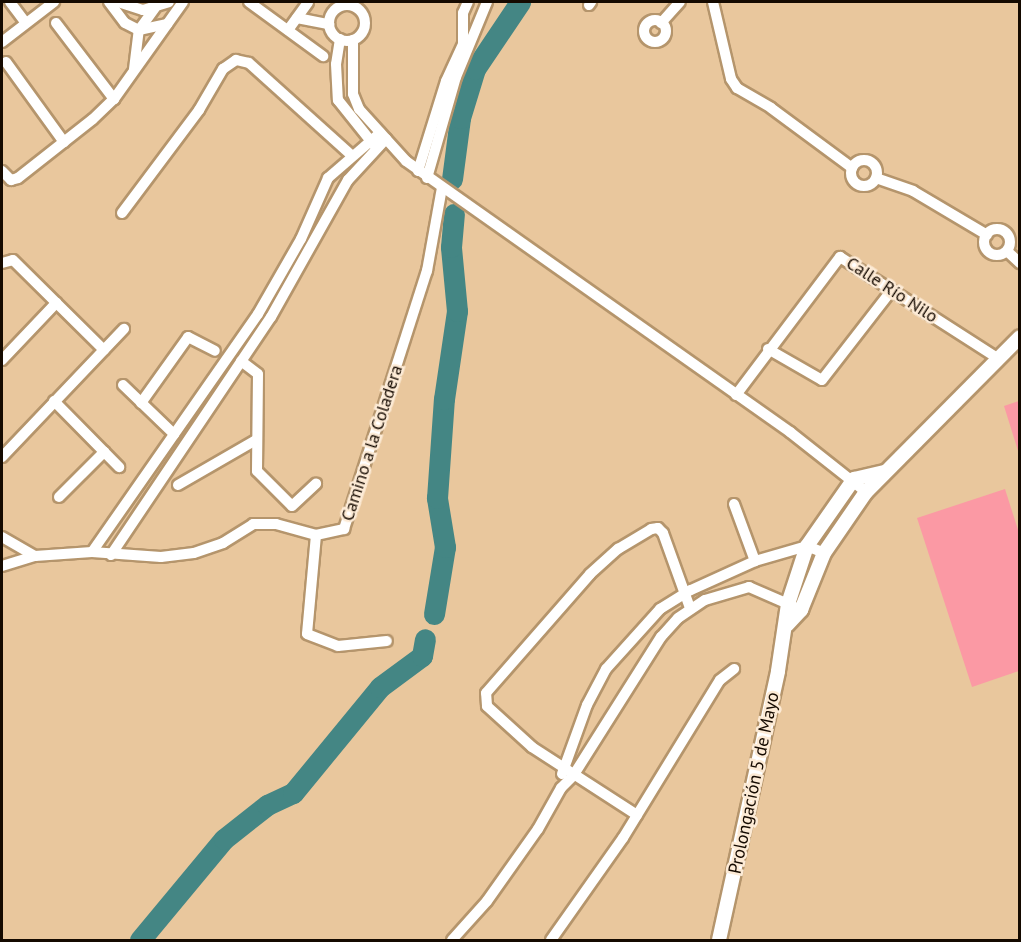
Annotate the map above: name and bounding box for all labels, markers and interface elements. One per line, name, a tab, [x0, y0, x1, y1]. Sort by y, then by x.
street label: Calle Río Nilo	[842, 252, 942, 328]
street label: Camino a la Coladera	[337, 362, 407, 524]
street label: Prolongación 5 de Mayo	[724, 690, 784, 876]

